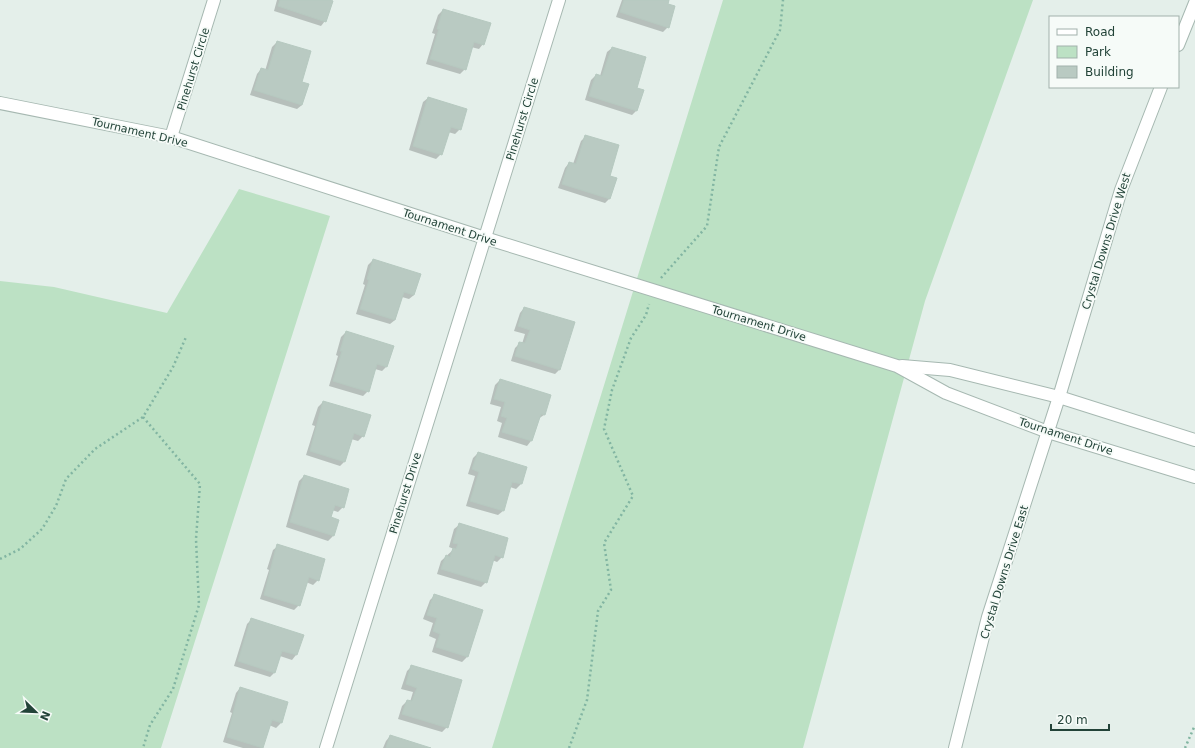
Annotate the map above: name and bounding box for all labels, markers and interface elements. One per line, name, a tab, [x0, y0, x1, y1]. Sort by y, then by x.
legend	[1049, 16, 1179, 88]
text: Road	[1085, 25, 1115, 39]
street label: Pinehurst Circle	[175, 26, 212, 112]
text: Park	[1085, 45, 1111, 59]
text: Building	[1085, 65, 1134, 79]
street label: Pinehurst Circle	[504, 76, 541, 162]
street label: Tournament Drive	[90, 115, 189, 150]
street label: Crystal Downs Drive West	[1079, 171, 1134, 311]
street label: Tournament Drive	[400, 206, 499, 249]
street label: Tournament Drive	[709, 303, 808, 344]
street label: Tournament Drive	[1016, 415, 1115, 458]
street label: Pinehurst Drive	[387, 451, 424, 535]
street label: Crystal Downs Drive East	[978, 503, 1031, 641]
north arrow	[16, 692, 56, 732]
scale bar	[1051, 706, 1109, 732]
text: N	[37, 709, 53, 722]
text: 20 m	[1057, 713, 1088, 727]

